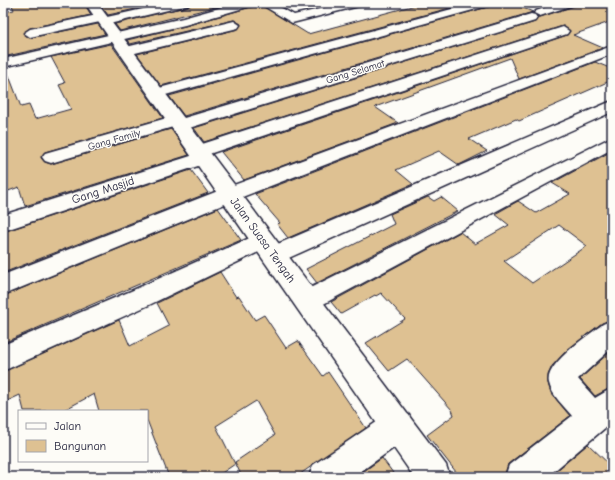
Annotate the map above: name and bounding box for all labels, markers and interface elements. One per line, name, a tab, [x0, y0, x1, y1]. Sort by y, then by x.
street label: Gang Selamat	[325, 57, 387, 87]
street label: Gang Family	[87, 127, 142, 153]
street label: Gang Masjid	[70, 173, 136, 207]
street label: Jalan Suasa Tengah	[227, 195, 299, 285]
legend	[18, 410, 148, 462]
text: Jalan	[54, 419, 81, 433]
text: Bangunan	[54, 439, 106, 453]

